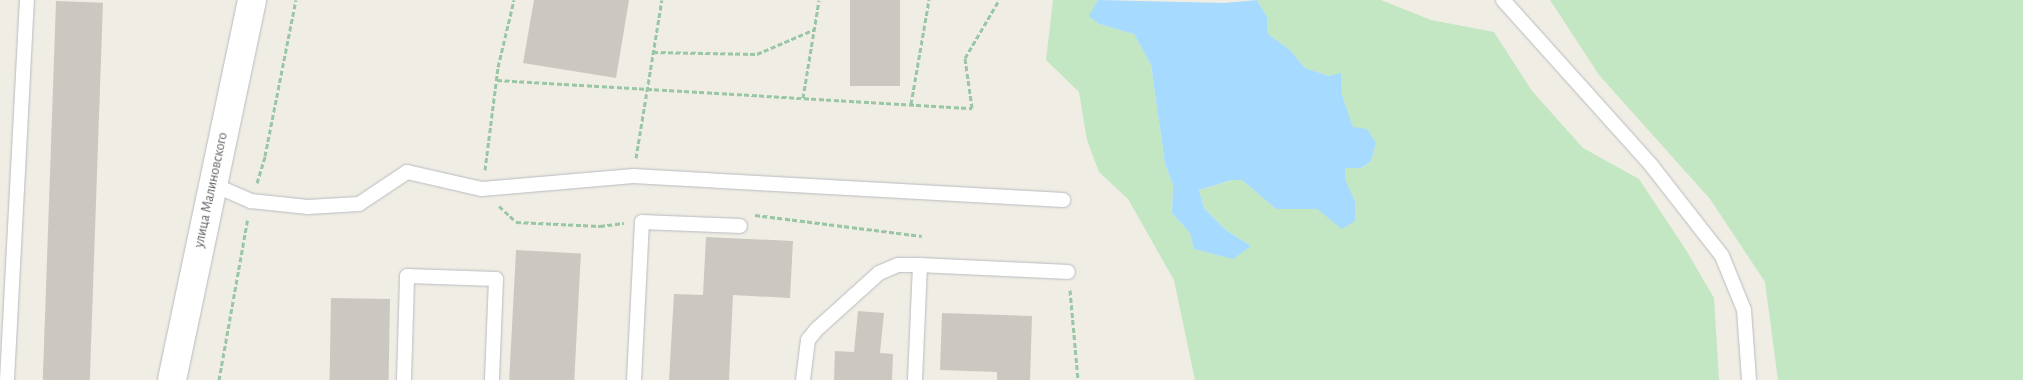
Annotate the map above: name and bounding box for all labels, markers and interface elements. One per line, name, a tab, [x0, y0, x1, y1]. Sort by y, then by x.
street label: улица Малиновского	[191, 131, 231, 249]

